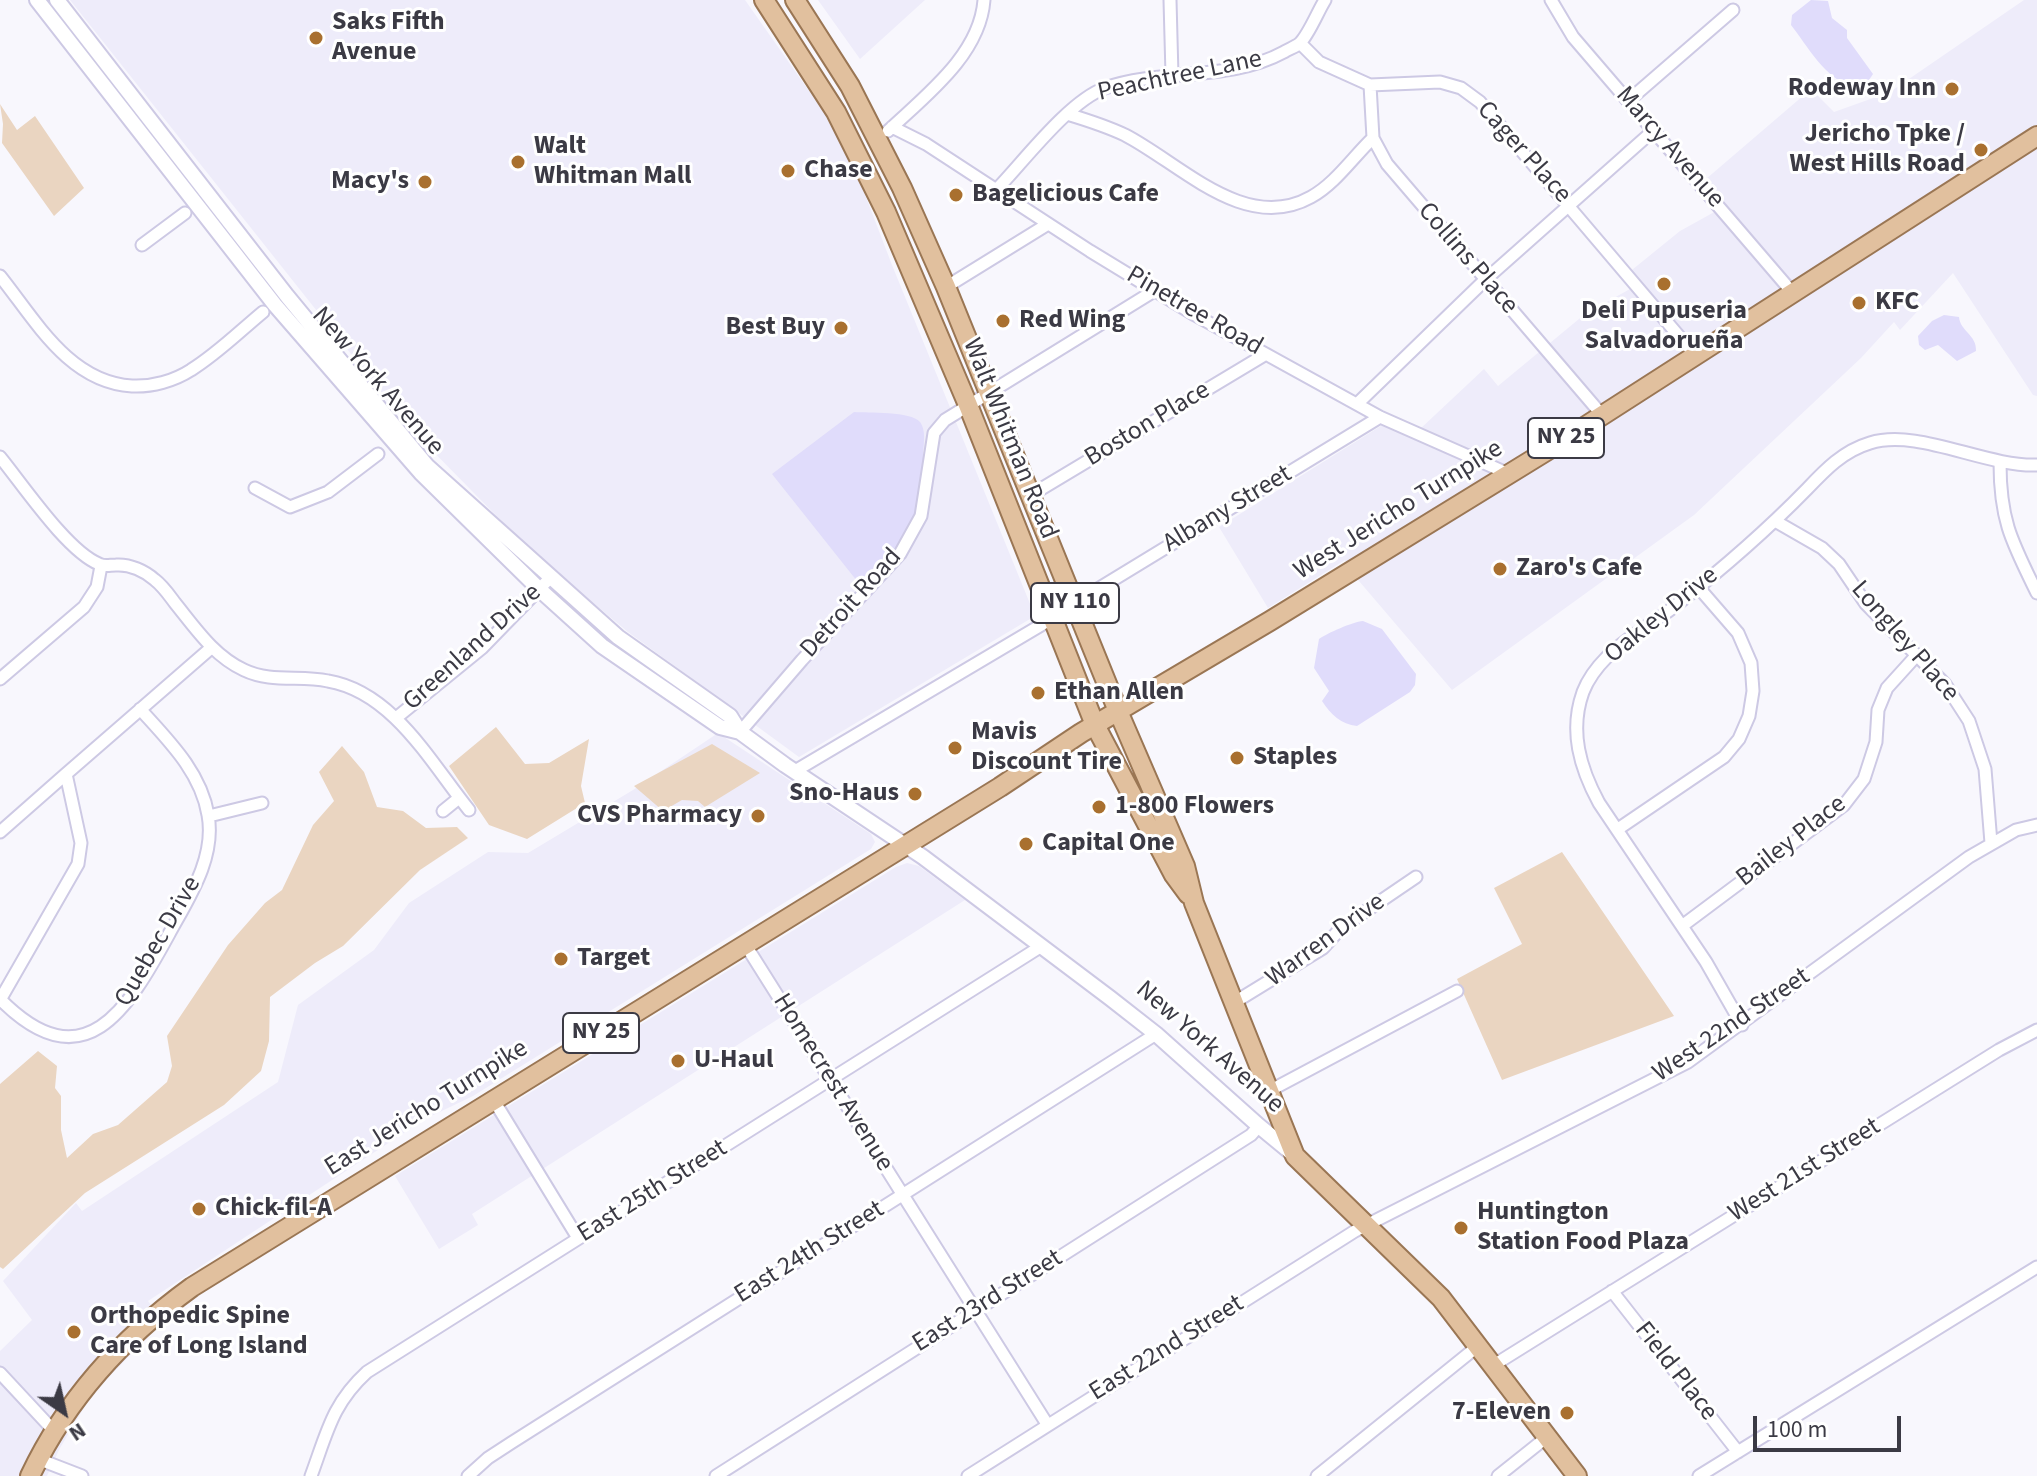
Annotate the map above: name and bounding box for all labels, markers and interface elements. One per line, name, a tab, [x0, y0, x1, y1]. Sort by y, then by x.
place label: Saks Fifth Avenue	[332, 7, 445, 68]
marker: Saks Fifth Avenue	[307, 29, 325, 47]
street label: Peachtree Lane	[1095, 44, 1265, 110]
place label: Rodeway Inn	[1788, 73, 1936, 105]
marker: Rodeway Inn	[1943, 80, 1961, 98]
street label: Marcy Avenue	[1608, 81, 1730, 215]
street label: Cager Place	[1469, 96, 1577, 210]
place label: Jericho Tpke / West Hills Road	[1790, 119, 1965, 180]
place label: Walt Whitman Mall	[534, 131, 692, 192]
marker: Jericho Tpke / West Hills Road	[1972, 141, 1990, 159]
marker: Walt Whitman Mall	[509, 153, 527, 171]
place label: Chase	[804, 155, 873, 187]
marker: Chase	[779, 162, 797, 180]
place label: Macy's	[331, 166, 409, 198]
marker: Macy's	[416, 173, 434, 191]
place label: Bagelicious Cafe	[972, 179, 1159, 211]
marker: Bagelicious Cafe	[947, 186, 965, 204]
street label: Collins Place	[1410, 197, 1524, 321]
street label: Pinetree Road	[1120, 260, 1268, 364]
marker: Deli Pupuseria Salvadorueña	[1655, 275, 1673, 293]
place label: KFC	[1875, 287, 1919, 319]
marker: KFC	[1850, 294, 1868, 312]
place label: Deli Pupuseria Salvadorueña	[1581, 296, 1747, 358]
street label: New York Avenue	[304, 301, 450, 463]
place label: Red Wing	[1019, 305, 1125, 337]
place label: Best Buy	[726, 312, 825, 344]
marker: Red Wing	[994, 312, 1012, 330]
marker: Best Buy	[832, 319, 850, 337]
street label: Walt Whitman Road	[955, 334, 1063, 544]
street label: Boston Place	[1080, 375, 1216, 475]
road number: NY 25	[1528, 418, 1604, 458]
street label: West Jericho Turnpike	[1289, 434, 1509, 588]
street label: Albany Street	[1158, 459, 1298, 561]
street label: Detroit Road	[795, 543, 909, 665]
place label: Zaro's Cafe	[1516, 553, 1642, 585]
marker: Zaro's Cafe	[1491, 560, 1509, 578]
street label: Oakley Drive	[1599, 561, 1725, 671]
street label: Longley Place	[1843, 575, 1965, 709]
street label: Greenland Drive	[398, 578, 548, 718]
road number: NY 110	[1031, 583, 1119, 623]
place label: Ethan Allen	[1054, 677, 1184, 709]
marker: Ethan Allen	[1029, 684, 1047, 702]
place label: Mavis Discount Tire	[971, 717, 1122, 778]
marker: Mavis Discount Tire	[946, 739, 964, 757]
place label: Staples	[1253, 742, 1337, 774]
marker: Staples	[1228, 749, 1246, 767]
place label: Sno-Haus	[789, 778, 899, 810]
marker: Sno-Haus	[906, 785, 924, 803]
street label: Bailey Place	[1731, 790, 1853, 894]
place label: 1-800 Flowers	[1115, 791, 1274, 823]
marker: 1-800 Flowers	[1090, 798, 1108, 816]
place label: CVS Pharmacy	[577, 800, 742, 832]
marker: CVS Pharmacy	[749, 807, 767, 825]
place label: Capital One	[1042, 828, 1175, 860]
marker: Capital One	[1017, 835, 1035, 853]
street label: Quebec Drive	[109, 871, 209, 1013]
street label: Warren Drive	[1260, 887, 1392, 995]
place label: Target	[577, 943, 650, 975]
marker: Target	[552, 950, 570, 968]
street label: West 22nd Street	[1648, 962, 1816, 1090]
street label: New York Avenue	[1128, 975, 1290, 1121]
street label: Homecrest Avenue	[765, 988, 899, 1178]
road number: NY 25	[563, 1013, 639, 1053]
street label: East Jericho Turnpike	[320, 1034, 534, 1184]
place label: U-Haul	[694, 1045, 773, 1077]
marker: U-Haul	[669, 1052, 687, 1070]
street label: West 21st Street	[1723, 1112, 1887, 1230]
street label: East 25th Street	[573, 1134, 733, 1250]
place label: Chick-fil-A	[215, 1193, 332, 1225]
street label: East 24th Street	[730, 1195, 890, 1311]
place label: Huntington Station Food Plaza	[1477, 1197, 1689, 1258]
marker: Chick-fil-A	[190, 1200, 208, 1218]
marker: Huntington Station Food Plaza	[1452, 1219, 1470, 1237]
street label: East 23rd Street	[907, 1244, 1069, 1360]
street label: East 22nd Street	[1084, 1289, 1250, 1409]
place label: Orthopedic Spine Care of Long Island	[90, 1301, 308, 1362]
street label: Field Place	[1627, 1316, 1723, 1428]
marker: Orthopedic Spine Care of Long Island	[65, 1323, 83, 1341]
north arrow	[24, 1372, 104, 1452]
place label: 7-Eleven	[1452, 1397, 1551, 1429]
scale bar	[1757, 1400, 1905, 1450]
marker: 7-Eleven	[1558, 1404, 1576, 1422]
text: 100 m	[1767, 1412, 1827, 1447]
text: N	[62, 1415, 92, 1449]

